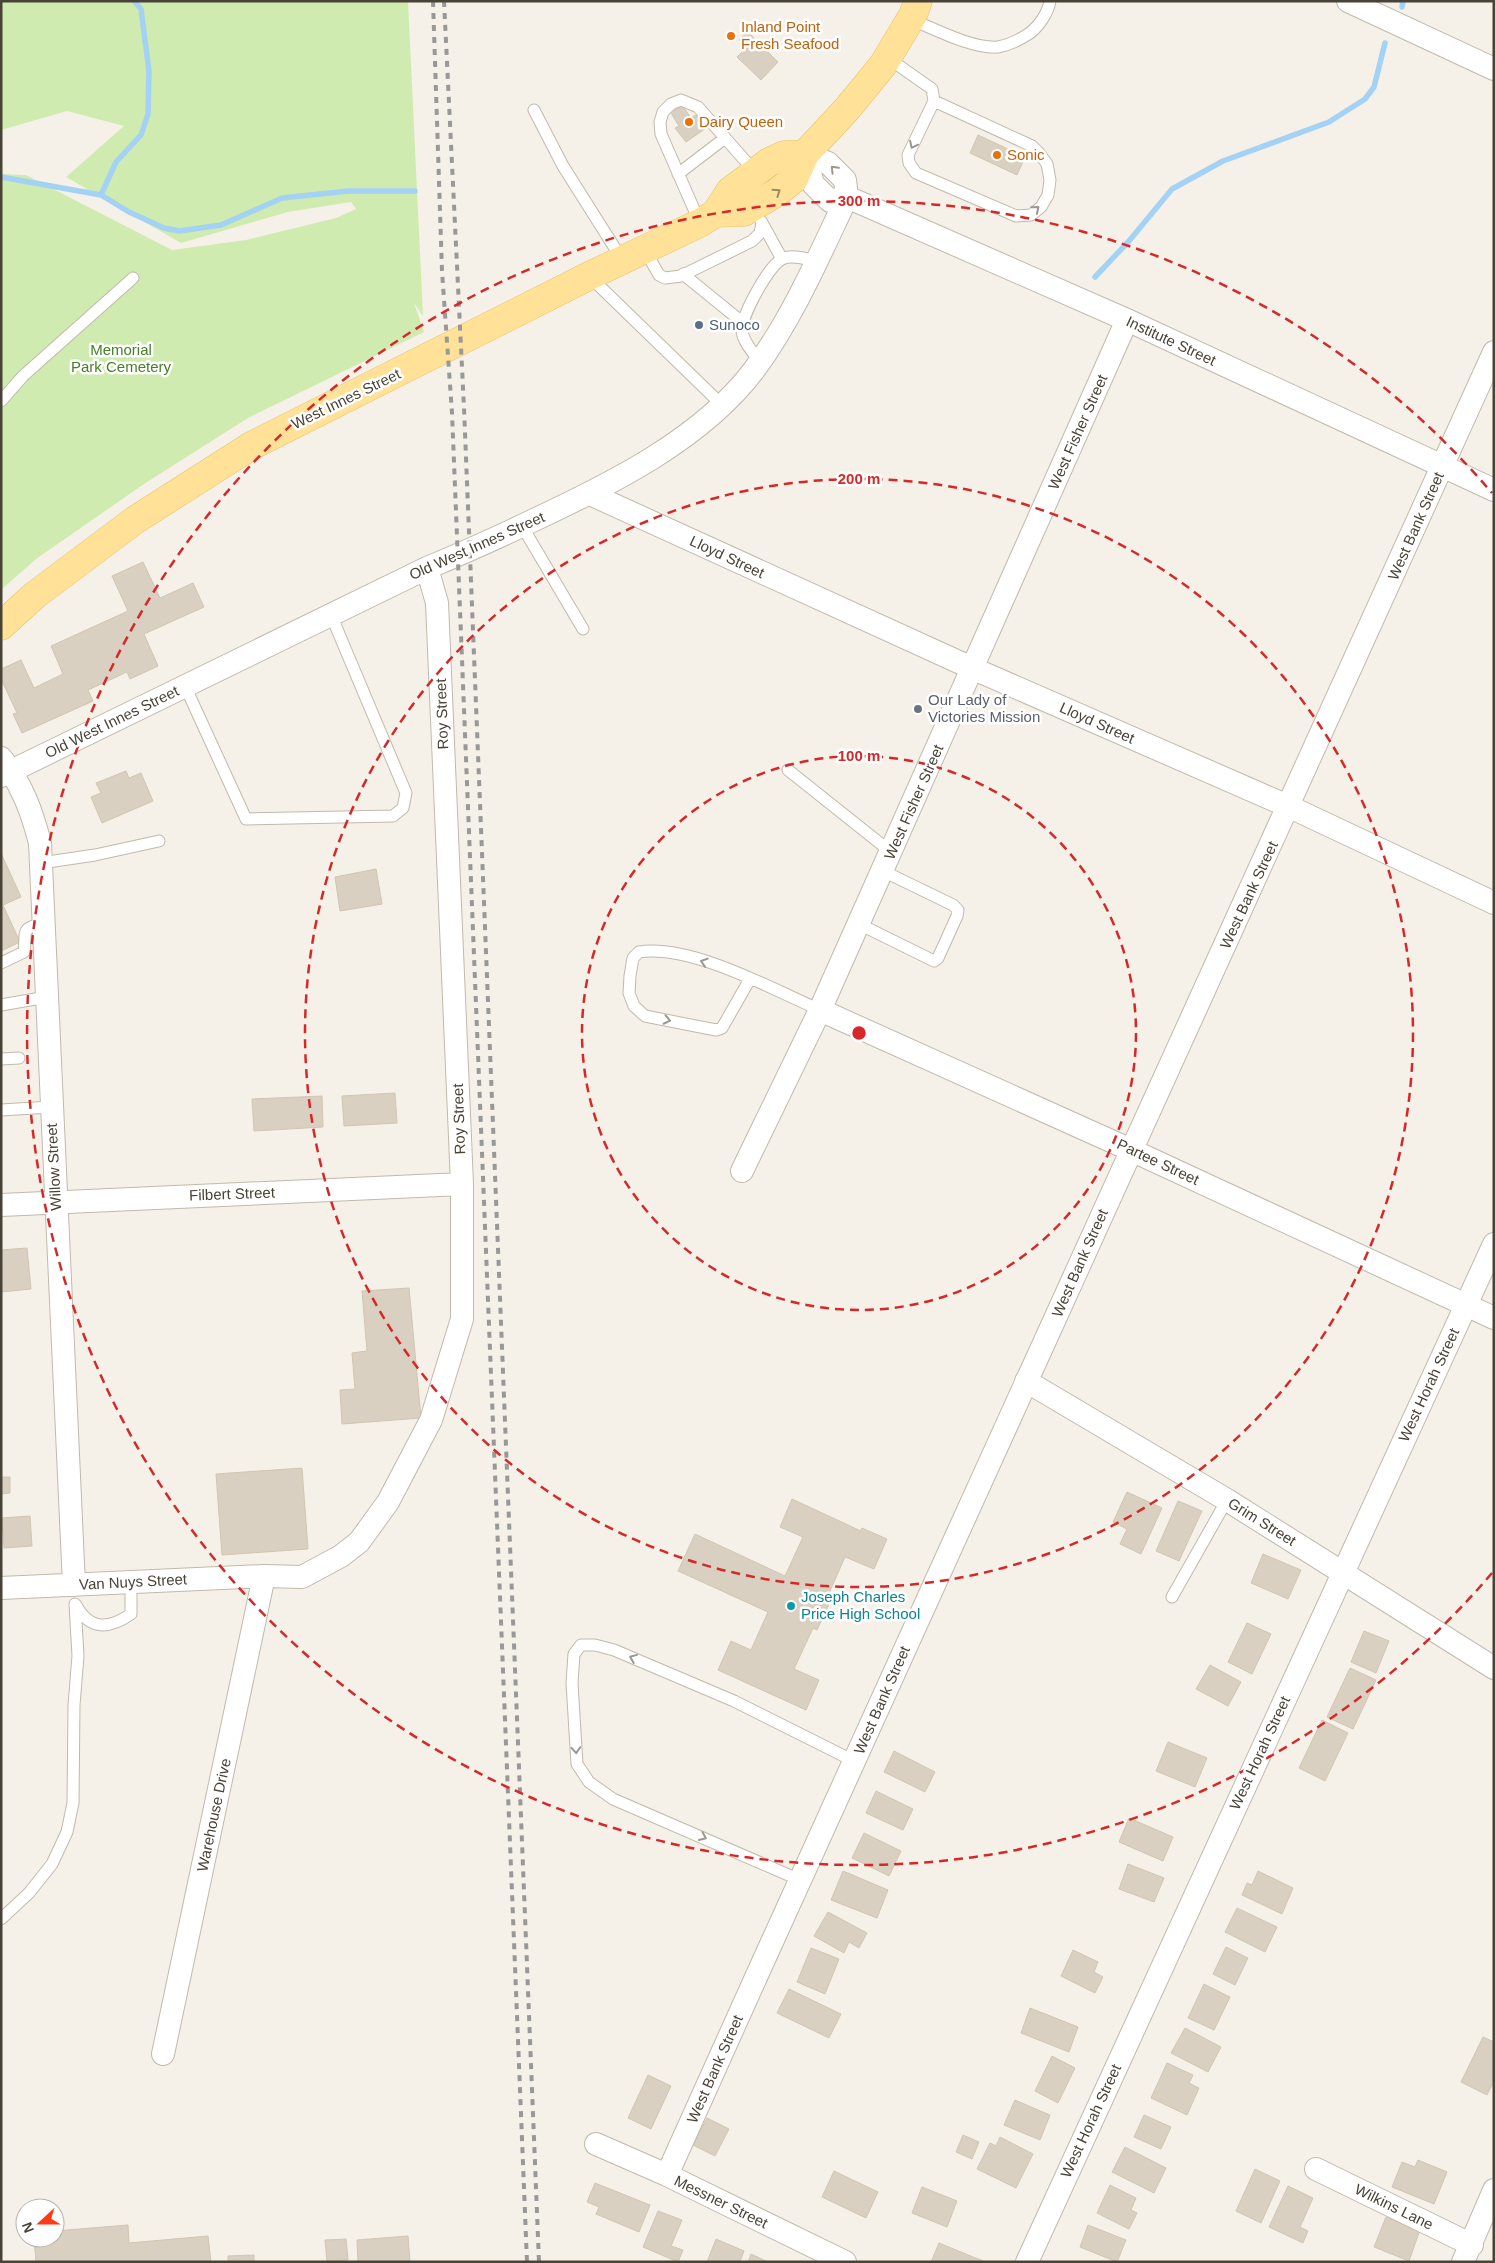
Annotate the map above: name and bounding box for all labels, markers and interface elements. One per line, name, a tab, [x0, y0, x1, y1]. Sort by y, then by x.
place label: Inland Point Fresh Seafood	[741, 18, 839, 52]
marker: Inland Point Fresh Seafood	[725, 30, 737, 42]
place label: Dairy Queen	[699, 113, 783, 130]
marker: Dairy Queen	[683, 116, 695, 128]
one-way arrow	[908, 140, 919, 149]
place label: Sonic	[1007, 146, 1045, 163]
marker: Sonic	[991, 149, 1003, 161]
one-way arrow	[831, 165, 840, 174]
one-way arrow	[771, 189, 781, 198]
text: 300 m	[838, 192, 880, 209]
one-way arrow	[1031, 206, 1040, 215]
street label: Institute Street	[1124, 312, 1219, 369]
place label: Sunoco	[709, 316, 760, 333]
marker: Sunoco	[693, 319, 705, 331]
park label: Memorial Park Cemetery	[71, 341, 172, 375]
street label: West Innes Street	[289, 364, 404, 432]
street label: West Fisher Street	[1045, 371, 1111, 492]
street label: West Bank Street	[1384, 468, 1447, 582]
text: 200 m	[838, 470, 880, 487]
street label: Old West Innes Street	[406, 508, 548, 583]
street label: Lloyd Street	[687, 532, 768, 582]
street label: Roy Street	[432, 677, 451, 750]
street label: Old West Innes Street	[42, 681, 182, 761]
place label: Our Lady of Victories Mission	[928, 691, 1040, 725]
street label: Lloyd Street	[1057, 698, 1138, 747]
marker: Our Lady of Victories Mission	[912, 703, 924, 715]
street label: West Fisher Street	[881, 741, 947, 862]
text: 100 m	[838, 747, 880, 764]
street label: West Bank Street	[1216, 838, 1281, 951]
one-way arrow	[701, 957, 709, 967]
one-way arrow	[662, 1014, 671, 1025]
centre of rings	[850, 1024, 868, 1042]
street label: Roy Street	[449, 1082, 468, 1155]
street label: Willow Street	[43, 1122, 64, 1211]
street label: Partee Street	[1115, 1135, 1203, 1188]
street label: Filbert Street	[189, 1183, 276, 1203]
street label: West Bank Street	[1048, 1205, 1111, 1319]
street label: West Horah Street	[1395, 1325, 1463, 1444]
street label: Grim Street	[1225, 1494, 1300, 1550]
street label: Van Nuys Street	[79, 1570, 188, 1593]
place label: Joseph Charles Price High School	[801, 1588, 920, 1622]
marker: Joseph Charles Price High School	[785, 1600, 797, 1612]
street label: West Bank Street	[850, 1642, 913, 1756]
one-way arrow	[629, 1654, 638, 1664]
street label: West Horah Street	[1226, 1693, 1294, 1812]
one-way arrow	[571, 1747, 582, 1755]
street label: Warehouse Drive	[193, 1757, 234, 1873]
one-way arrow	[698, 1831, 707, 1842]
street label: West Bank Street	[683, 2011, 746, 2125]
street label: West Horah Street	[1057, 2061, 1125, 2180]
street label: Messner Street	[672, 2172, 771, 2232]
street label: Wilkins Lane	[1352, 2180, 1436, 2233]
north arrow	[15, 2198, 65, 2248]
text: N	[19, 2220, 37, 2235]

